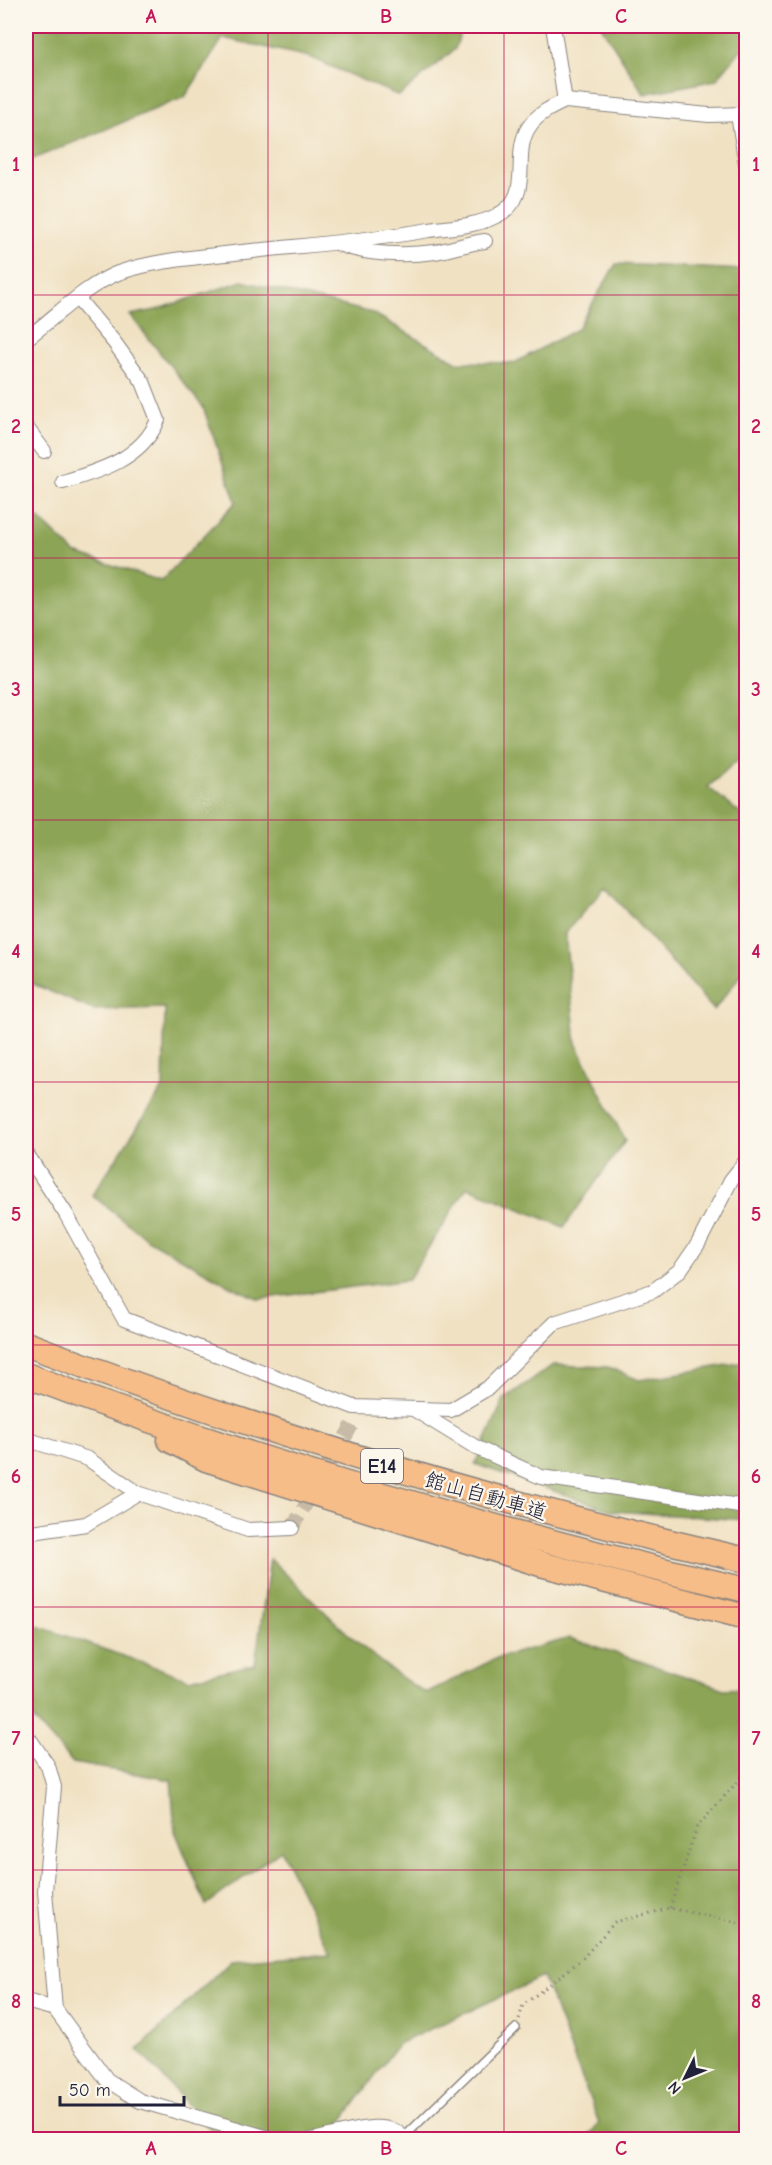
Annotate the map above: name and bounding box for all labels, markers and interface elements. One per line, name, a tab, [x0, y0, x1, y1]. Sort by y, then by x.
text: A	[145, 5, 157, 28]
text: B	[380, 5, 392, 28]
text: C	[615, 5, 627, 28]
text: 1	[12, 153, 20, 176]
text: 1	[752, 153, 760, 176]
text: 2	[11, 415, 21, 438]
text: 2	[751, 415, 761, 438]
text: 3	[11, 678, 21, 701]
text: 3	[751, 678, 761, 701]
text: 4	[11, 940, 21, 963]
text: 4	[751, 940, 761, 963]
text: 5	[11, 1203, 21, 1226]
text: 5	[751, 1203, 761, 1226]
road number: E14	[361, 1449, 403, 1483]
text: 6	[11, 1465, 21, 1488]
text: 6	[751, 1465, 761, 1488]
street label: 館山自動車道	[422, 1467, 550, 1525]
text: 7	[12, 1727, 21, 1750]
text: 7	[752, 1727, 761, 1750]
text: 8	[11, 1990, 21, 2013]
text: 8	[751, 1990, 761, 2013]
north arrow	[655, 2048, 715, 2108]
scale bar	[60, 2069, 184, 2107]
text: N	[665, 2078, 685, 2098]
text: 50 m	[69, 2080, 111, 2101]
text: A	[145, 2137, 157, 2160]
text: B	[380, 2137, 392, 2160]
text: C	[615, 2137, 627, 2160]

